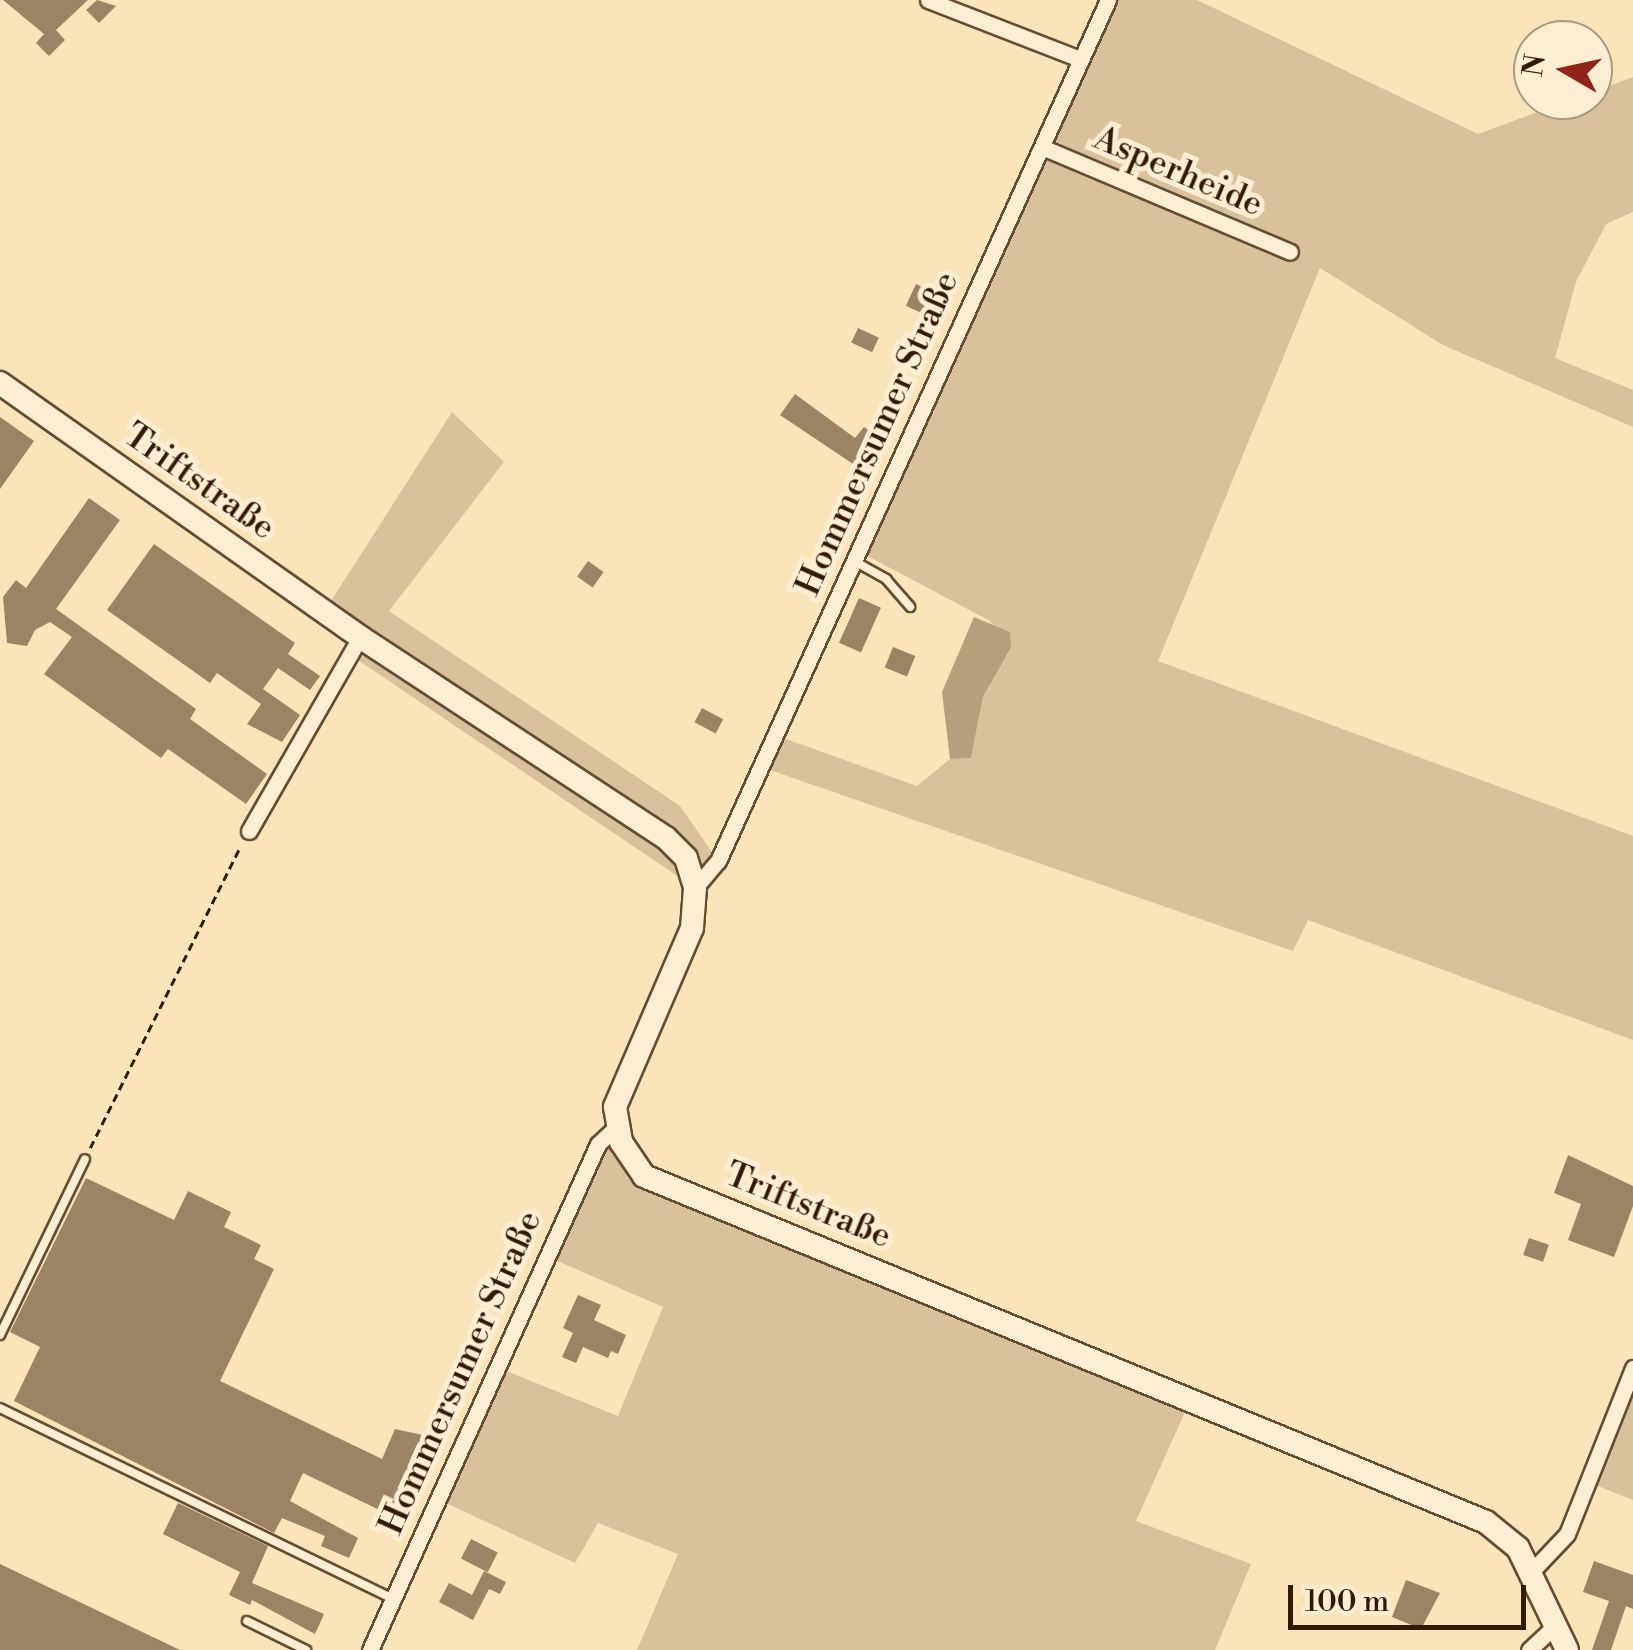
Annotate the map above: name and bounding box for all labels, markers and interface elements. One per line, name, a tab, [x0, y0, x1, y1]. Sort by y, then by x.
north arrow	[1513, 20, 1613, 120]
text: N	[1516, 52, 1554, 79]
street label: Asperheide	[1087, 118, 1269, 226]
street label: Hommersumer Straße	[788, 265, 968, 603]
street label: Triftstraße	[115, 415, 283, 549]
street label: Triftstraße	[719, 1154, 897, 1258]
street label: Hommersumer Straße	[371, 1204, 551, 1542]
scale bar	[1293, 1565, 1530, 1627]
text: 100 m	[1305, 1583, 1389, 1621]

